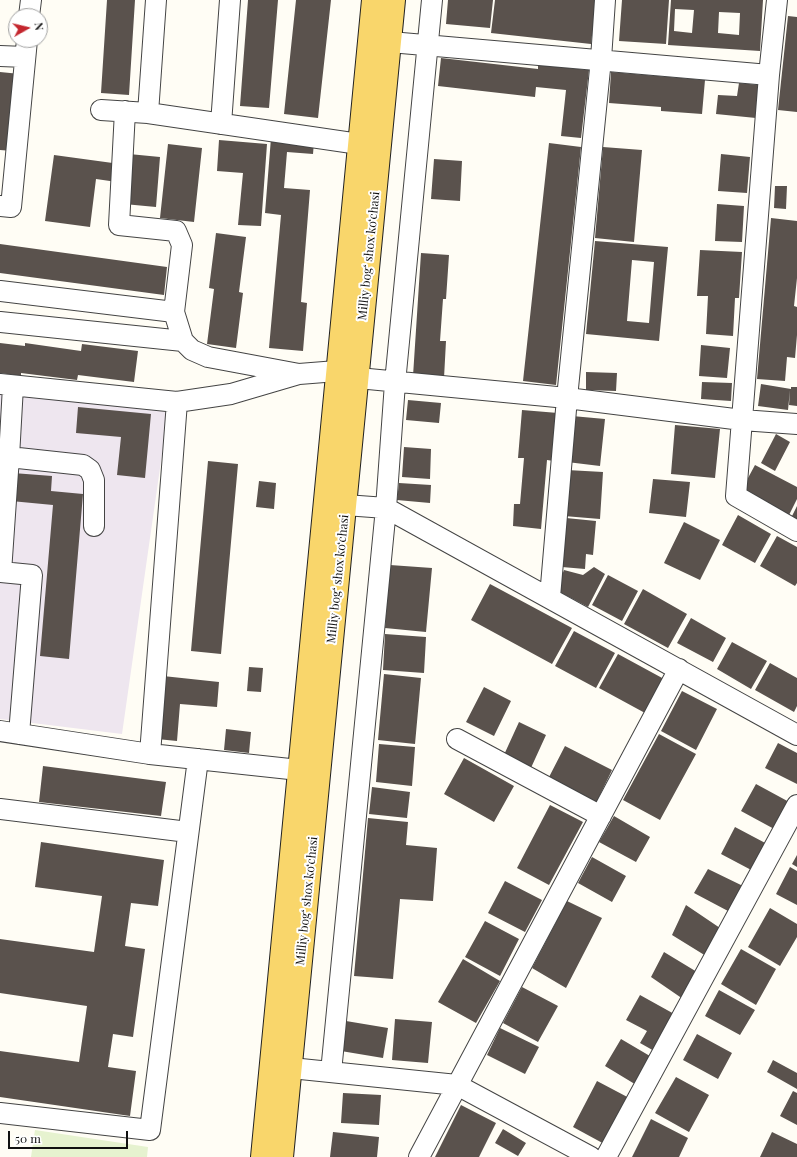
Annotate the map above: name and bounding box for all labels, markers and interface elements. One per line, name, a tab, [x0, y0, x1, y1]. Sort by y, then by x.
north arrow	[8, 8, 48, 48]
text: N	[31, 21, 47, 31]
street label: Milliy bog‘ shox ko‘chasi	[355, 191, 383, 321]
street label: Milliy bog‘ shox ko‘chasi	[324, 514, 352, 644]
street label: Milliy bog‘ shox ko‘chasi	[293, 836, 321, 966]
scale bar	[10, 1123, 130, 1149]
text: 50 m	[15, 1130, 41, 1146]

